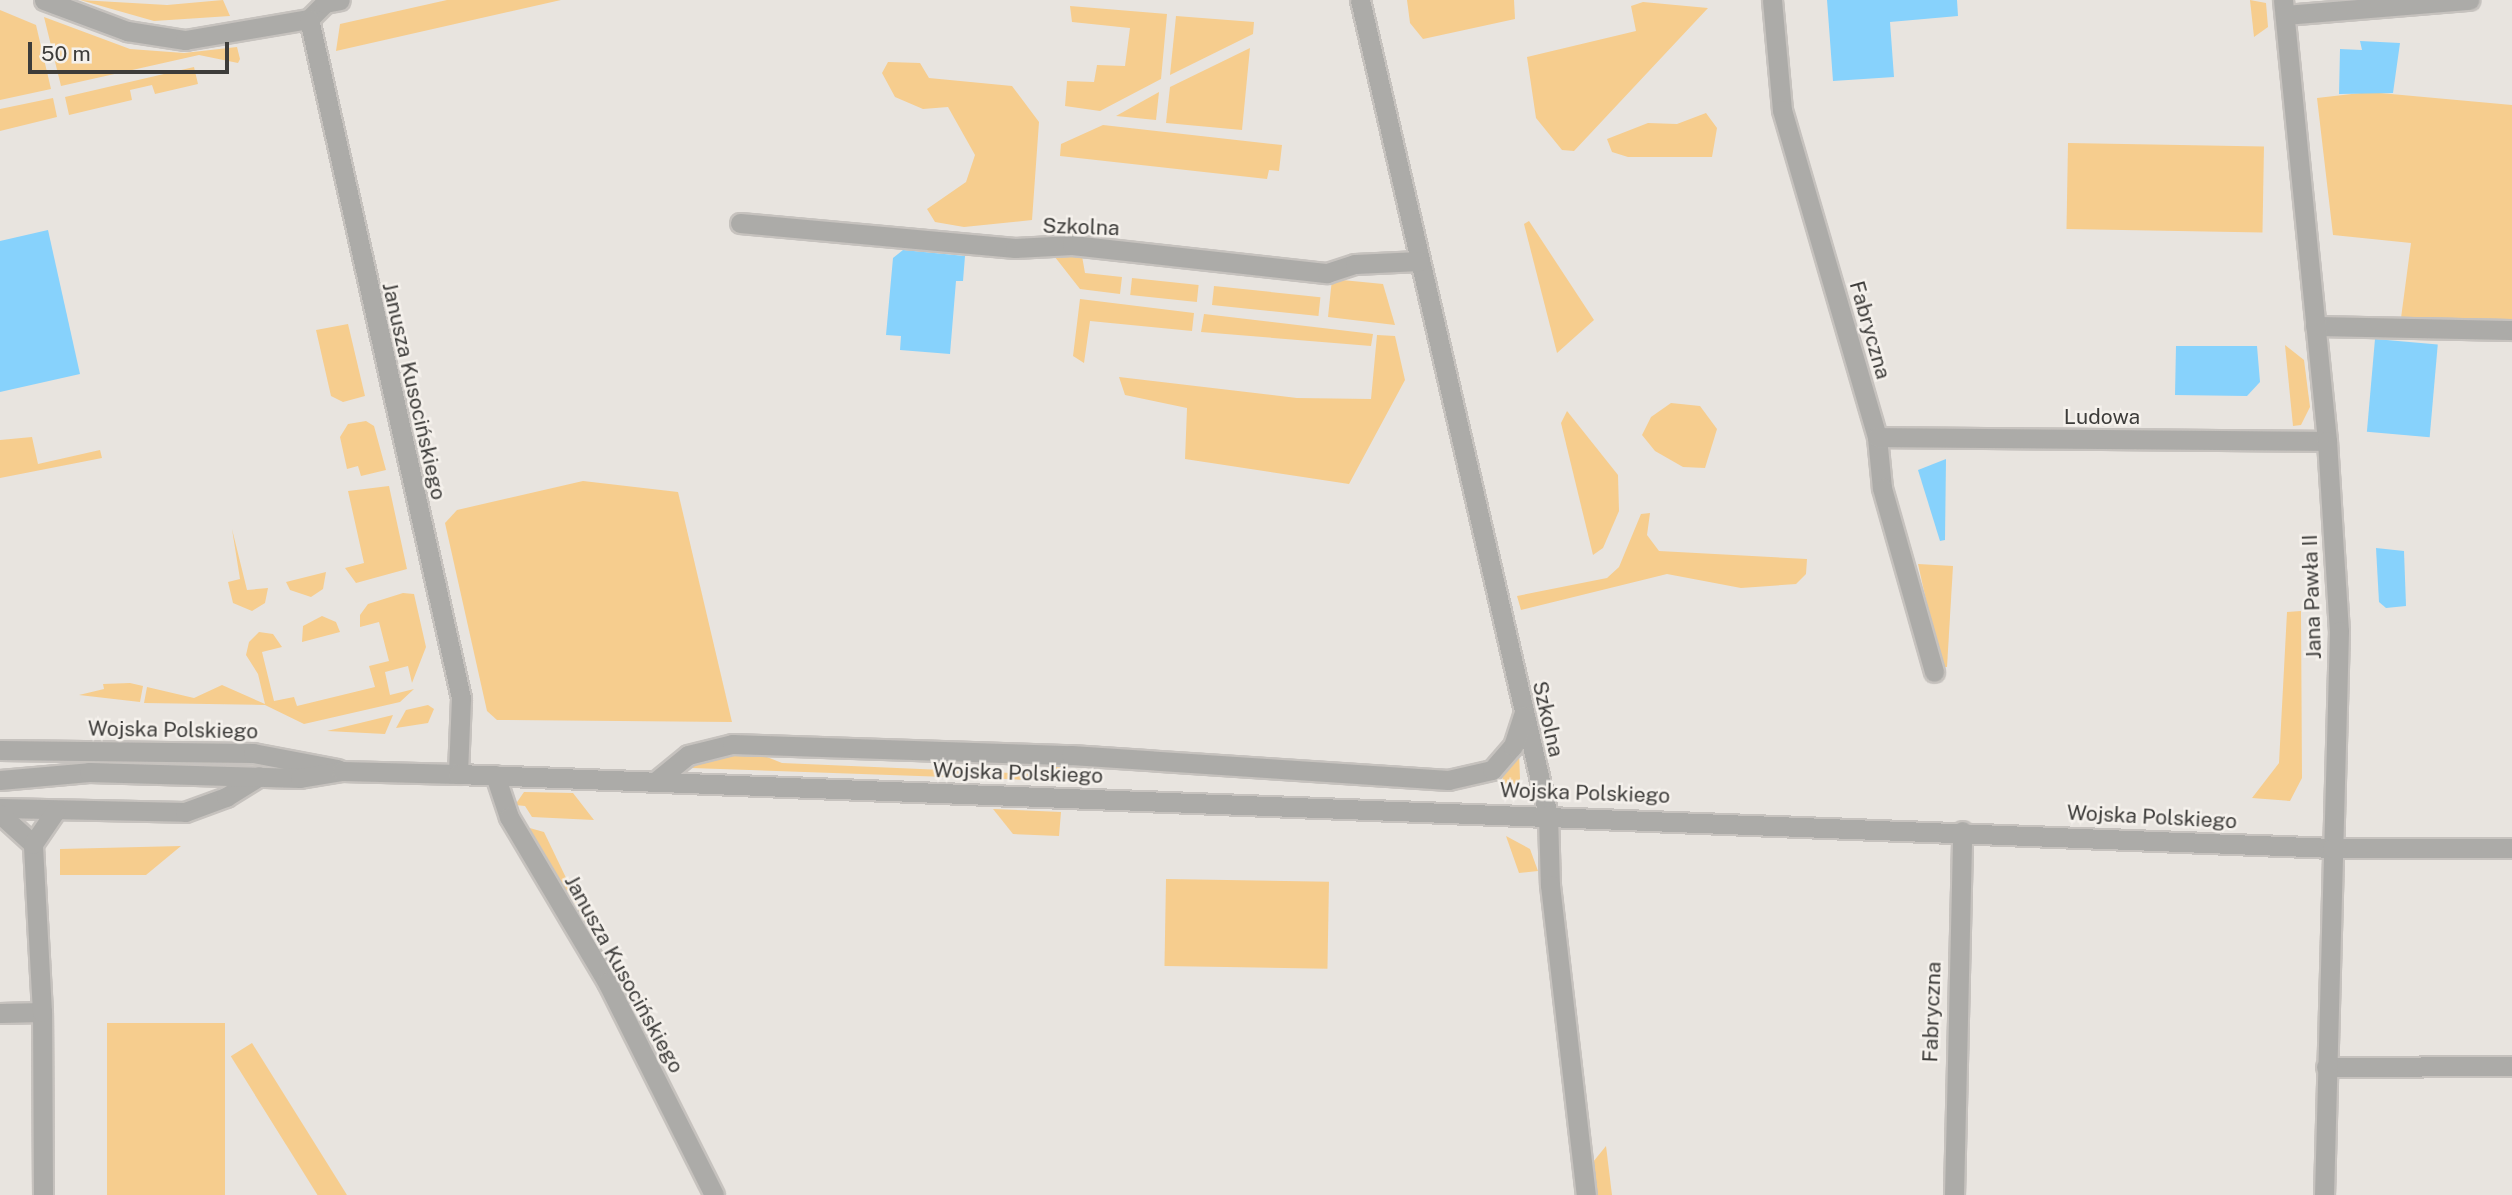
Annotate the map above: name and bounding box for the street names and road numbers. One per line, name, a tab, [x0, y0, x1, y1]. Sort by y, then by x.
street label: Szkolna	[1042, 213, 1120, 241]
street label: Fabryczna	[1844, 278, 1896, 382]
street label: Janusza Kusocińskiego	[377, 280, 451, 502]
street label: Ludowa	[2064, 404, 2140, 430]
street label: Jana Pawła II	[2297, 534, 2327, 660]
street label: Szkolna	[1527, 679, 1569, 759]
street label: Wojska Polskiego	[88, 716, 258, 744]
street label: Wojska Polskiego	[932, 757, 1104, 789]
street label: Wojska Polskiego	[1499, 777, 1671, 809]
street label: Wojska Polskiego	[2066, 800, 2238, 834]
street label: Janusza Kusocińskiego	[559, 871, 689, 1077]
street label: Fabryczna	[1918, 961, 1946, 1063]

